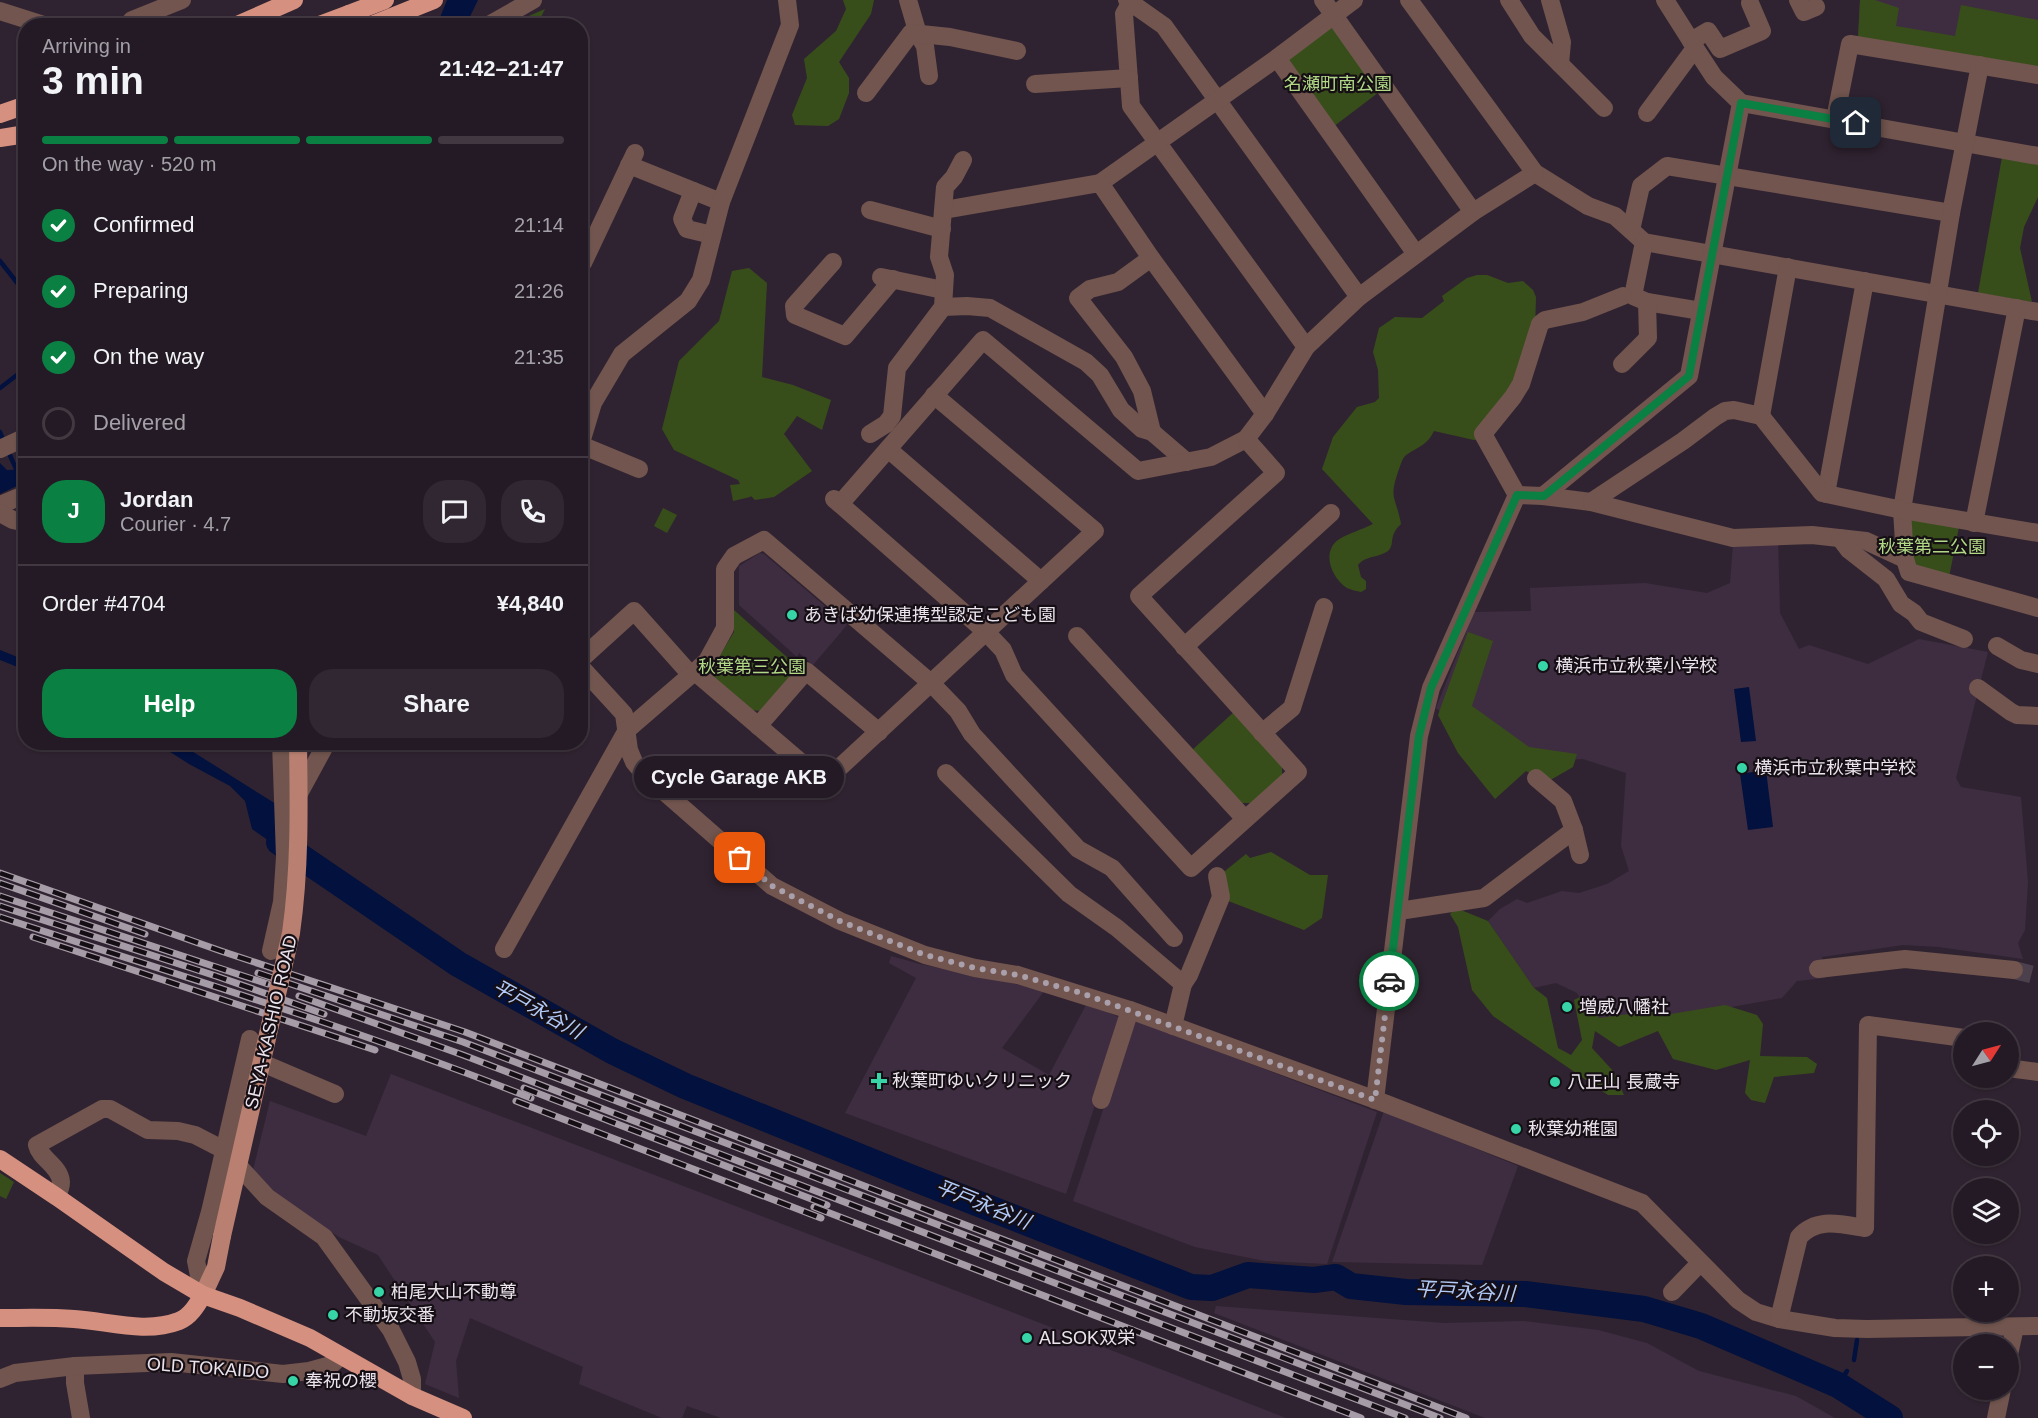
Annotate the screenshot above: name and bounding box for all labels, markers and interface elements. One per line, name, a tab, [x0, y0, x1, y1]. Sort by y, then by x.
text: Arriving in	[42, 35, 131, 57]
text: 21:42–21:47	[439, 56, 564, 81]
text: 3 min	[42, 59, 144, 102]
park label: 名瀬町南公園	[1284, 74, 1392, 94]
pin	[1830, 97, 1881, 148]
icon: home	[1839, 106, 1872, 139]
text: On the way · 520 m	[42, 153, 217, 175]
icon: check	[42, 209, 75, 242]
text: Confirmed	[93, 212, 194, 237]
text: 21:14	[514, 214, 564, 236]
icon: check	[42, 275, 75, 308]
text: Preparing	[93, 278, 188, 303]
text: 21:26	[514, 280, 564, 302]
icon: check	[42, 341, 75, 374]
text: On the way	[93, 344, 204, 369]
text: 21:35	[514, 346, 564, 368]
text: Delivered	[93, 410, 186, 435]
button: chat	[423, 480, 486, 543]
button: phone	[501, 480, 564, 543]
text: Jordan	[120, 487, 193, 512]
text: J	[67, 498, 80, 523]
text: Courier · 4.7	[120, 513, 231, 535]
park label: 秋葉第二公園	[1878, 537, 1986, 557]
text: Order #4704	[42, 591, 166, 616]
text: ¥4,840	[497, 591, 564, 616]
place label: あきば幼保連携型認定こども園	[804, 605, 1056, 625]
marker: あきば幼保連携型認定こども園	[785, 608, 799, 622]
place label: 横浜市立秋葉小学校	[1555, 656, 1717, 676]
park label: 秋葉第三公園	[698, 657, 806, 677]
marker: 横浜市立秋葉小学校	[1536, 659, 1550, 673]
button: Help	[42, 669, 297, 738]
button: Share	[309, 669, 564, 738]
callout: Cycle Garage AKB	[635, 756, 845, 798]
place label: 横浜市立秋葉中学校	[1754, 758, 1916, 778]
marker: 横浜市立秋葉中学校	[1735, 761, 1749, 775]
text: Cycle Garage AKB	[651, 766, 827, 788]
pin	[714, 832, 765, 883]
icon: bag	[723, 841, 756, 874]
street label: SEYA-KASHIO ROAD	[241, 933, 301, 1111]
courier	[1359, 951, 1419, 1011]
icon: car	[1373, 965, 1406, 998]
water label: 平戸永谷川	[489, 975, 589, 1044]
place label: 増威八幡社	[1579, 997, 1669, 1017]
marker: 増威八幡社	[1560, 1000, 1574, 1014]
north arrow	[1953, 1022, 2019, 1088]
map controls	[1953, 1022, 2019, 1400]
place label: 秋葉町ゆいクリニック	[892, 1071, 1072, 1091]
marker: 秋葉町ゆいクリニック	[870, 1072, 888, 1090]
place label: 八正山 長蔵寺	[1567, 1072, 1680, 1092]
marker: 八正山 長蔵寺	[1548, 1075, 1562, 1089]
button: locate	[1953, 1100, 2019, 1166]
place label: 秋葉幼稚園	[1528, 1119, 1618, 1139]
marker: 秋葉幼稚園	[1509, 1122, 1523, 1136]
water label: 平戸永谷川	[933, 1175, 1035, 1234]
button: layers	[1953, 1178, 2019, 1244]
button: +	[1953, 1256, 2019, 1322]
water label: 平戸永谷川	[1414, 1277, 1518, 1305]
place label: 柏尾大山不動尊	[391, 1282, 517, 1302]
marker: 柏尾大山不動尊	[372, 1285, 386, 1299]
place label: 不動坂交番	[345, 1305, 435, 1325]
marker: 不動坂交番	[326, 1308, 340, 1322]
place label: ALSOK双栄	[1039, 1328, 1135, 1348]
marker: ALSOK双栄	[1020, 1331, 1034, 1345]
button: −	[1953, 1334, 2019, 1400]
street label: OLD TOKAIDO	[146, 1354, 270, 1382]
place label: 奉祝の櫻	[305, 1371, 377, 1391]
marker: 奉祝の櫻	[286, 1374, 300, 1388]

